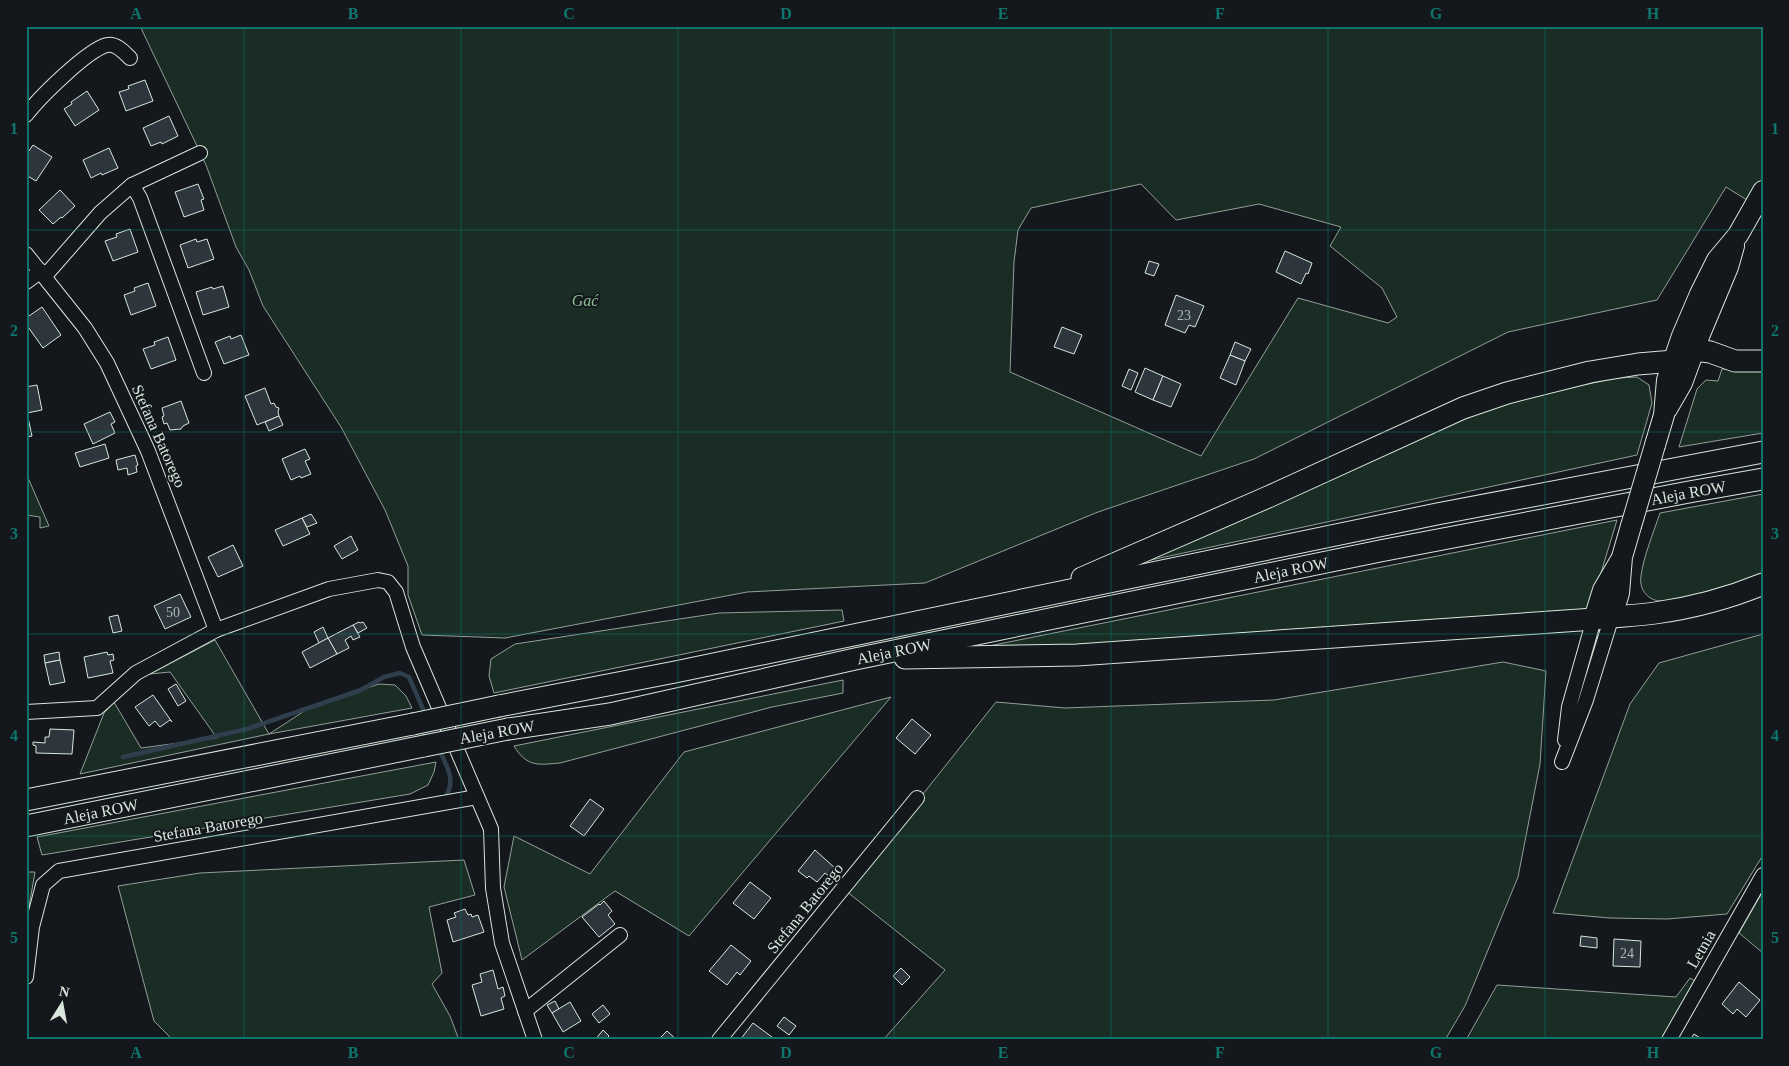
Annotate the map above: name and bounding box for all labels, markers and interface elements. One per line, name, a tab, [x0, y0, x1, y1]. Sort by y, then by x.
text: A	[130, 5, 142, 22]
text: B	[348, 5, 359, 22]
text: C	[563, 5, 575, 22]
text: D	[780, 5, 792, 22]
text: E	[998, 5, 1008, 22]
text: F	[1215, 5, 1225, 22]
text: G	[1430, 5, 1443, 22]
text: H	[1647, 5, 1660, 22]
text: 1	[10, 120, 18, 137]
text: 1	[1771, 120, 1779, 137]
park label: Gać	[572, 292, 599, 309]
house number: 23	[1177, 308, 1191, 323]
text: 2	[10, 322, 18, 339]
text: 2	[1771, 322, 1779, 339]
street label: Stefana Batorego	[128, 382, 189, 490]
street label: Aleja ROW	[1649, 477, 1728, 508]
text: 3	[10, 525, 18, 542]
text: 3	[1771, 525, 1779, 542]
street label: Aleja ROW	[1252, 553, 1331, 585]
house number: 50	[166, 605, 180, 620]
street label: Aleja ROW	[855, 635, 934, 667]
street label: Aleja ROW	[458, 717, 537, 748]
text: 4	[10, 727, 18, 744]
text: 4	[1771, 727, 1779, 744]
street label: Aleja ROW	[62, 795, 140, 827]
street label: Stefana Batorego	[152, 809, 264, 846]
street label: Stefana Batorego	[764, 860, 847, 957]
street label: Letnia	[1683, 927, 1719, 971]
text: 5	[10, 929, 18, 946]
text: 5	[1771, 929, 1779, 946]
house number: 24	[1620, 946, 1634, 961]
north arrow	[38, 978, 88, 1028]
text: N	[58, 983, 71, 1000]
text: A	[130, 1044, 142, 1061]
text: B	[348, 1044, 359, 1061]
text: C	[563, 1044, 575, 1061]
text: D	[780, 1044, 792, 1061]
text: E	[998, 1044, 1008, 1061]
text: F	[1215, 1044, 1225, 1061]
text: G	[1430, 1044, 1443, 1061]
text: H	[1647, 1044, 1660, 1061]

